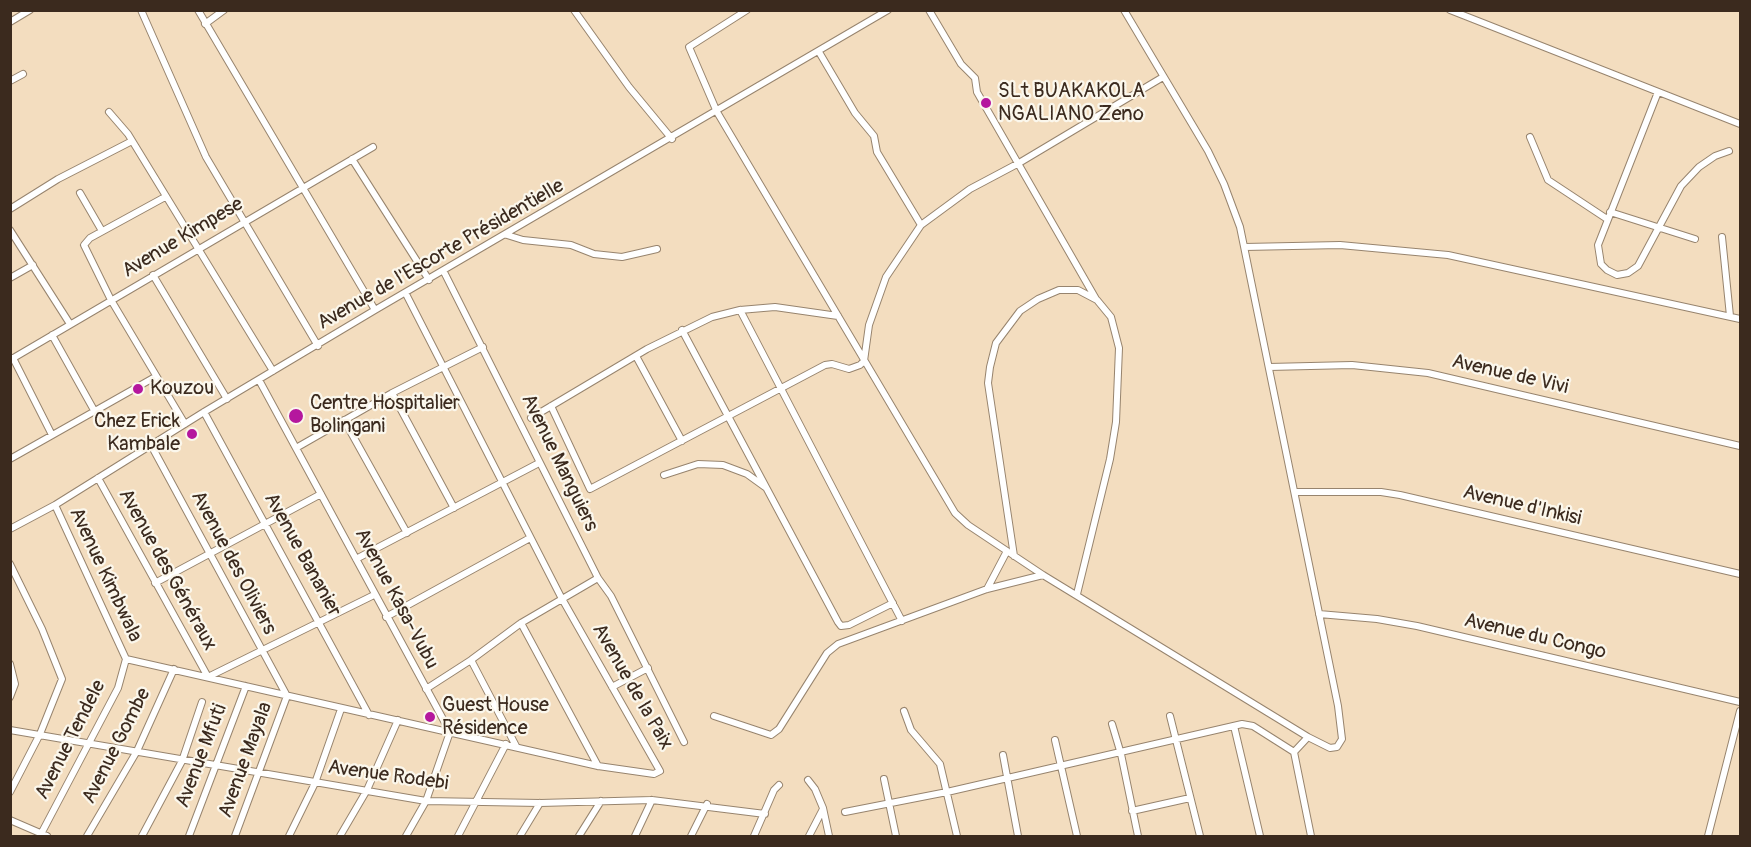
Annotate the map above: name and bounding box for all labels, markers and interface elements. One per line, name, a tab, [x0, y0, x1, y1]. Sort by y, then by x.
place label: SLt BUAKAKOLA NGALIANO Zeno	[998, 80, 1145, 127]
marker: SLt BUAKAKOLA NGALIANO Zeno	[979, 96, 993, 110]
street label: Avenue de l'Escorte Présidentielle	[313, 174, 569, 336]
street label: Avenue Kimpese	[118, 192, 248, 284]
street label: Avenue de Vivi	[1449, 350, 1571, 400]
place label: Kouzou	[150, 377, 214, 401]
marker: Kouzou	[131, 382, 145, 396]
street label: Avenue Manguiers	[515, 390, 603, 536]
place label: Centre Hospitalier Bolingani	[310, 392, 460, 439]
marker: Centre Hospitalier Bolingani	[287, 407, 305, 425]
place label: Chez Erick Kambale	[94, 410, 180, 457]
marker: Chez Erick Kambale	[185, 427, 199, 441]
street label: Avenue d'Inkisi	[1460, 481, 1584, 531]
street label: Avenue des Généraux	[113, 485, 221, 655]
street label: Avenue des Oliviers	[185, 487, 281, 639]
street label: Avenue Bananier	[258, 489, 346, 621]
street label: Avenue Kimbwala	[63, 504, 147, 646]
street label: Avenue Kasa-Vubu	[349, 525, 443, 673]
street label: Avenue du Congo	[1462, 609, 1608, 665]
street label: Avenue de la Paix	[586, 620, 678, 754]
street label: Avenue Tendele	[31, 676, 111, 804]
street label: Avenue Gombe	[78, 684, 156, 808]
place label: Guest House Résidence	[442, 694, 549, 741]
street label: Avenue Mayala	[214, 699, 278, 821]
street label: Avenue Mfuti	[171, 701, 233, 811]
marker: Guest House Résidence	[423, 710, 437, 724]
street label: Avenue Rodebi	[326, 756, 450, 796]

